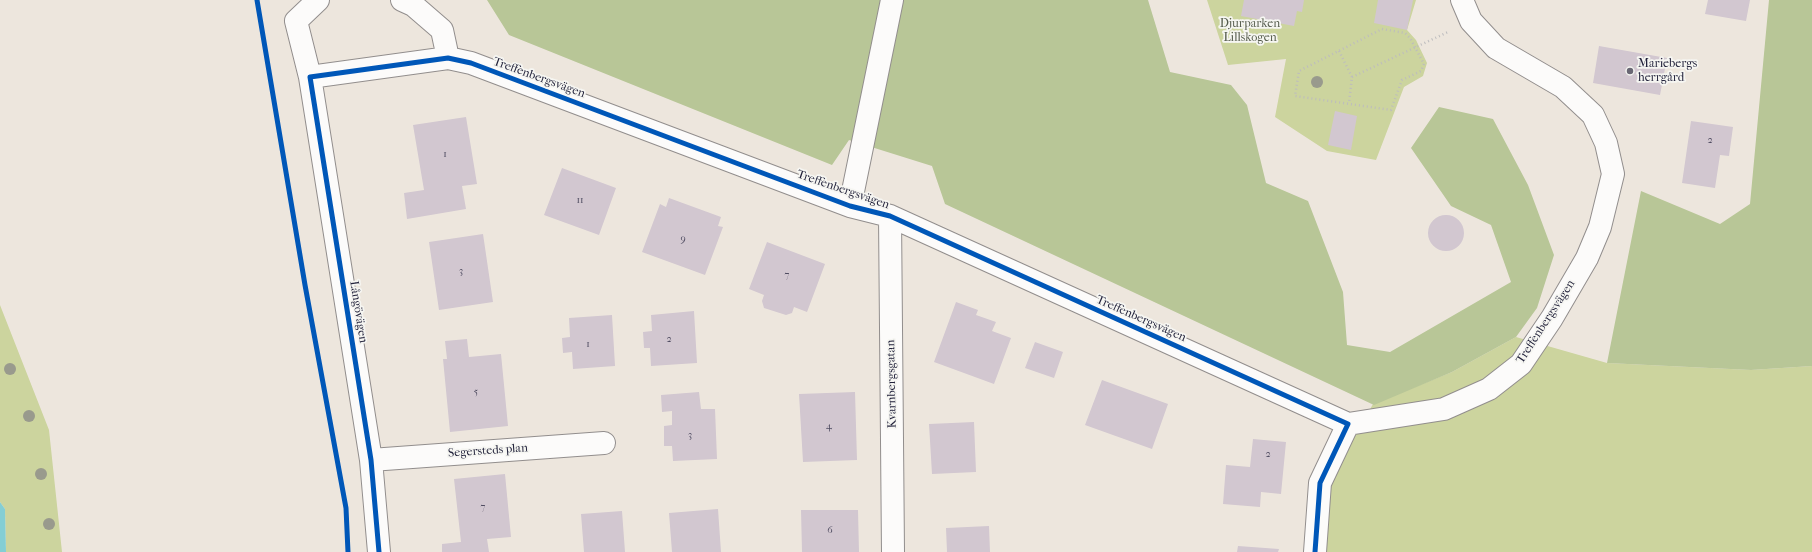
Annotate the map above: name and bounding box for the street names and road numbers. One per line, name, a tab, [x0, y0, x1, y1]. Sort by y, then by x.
street label: Treffenbergsvägen	[491, 55, 587, 101]
street label: Treffenbergsvägen	[795, 167, 891, 213]
street label: Treffenbergsvägen	[1514, 277, 1578, 367]
street label: Långövägen	[346, 280, 370, 344]
street label: Treffenbergsvägen	[1094, 293, 1188, 345]
street label: Kvarnbergsgatan	[884, 340, 900, 428]
street label: Segersteds plan	[448, 441, 528, 461]

